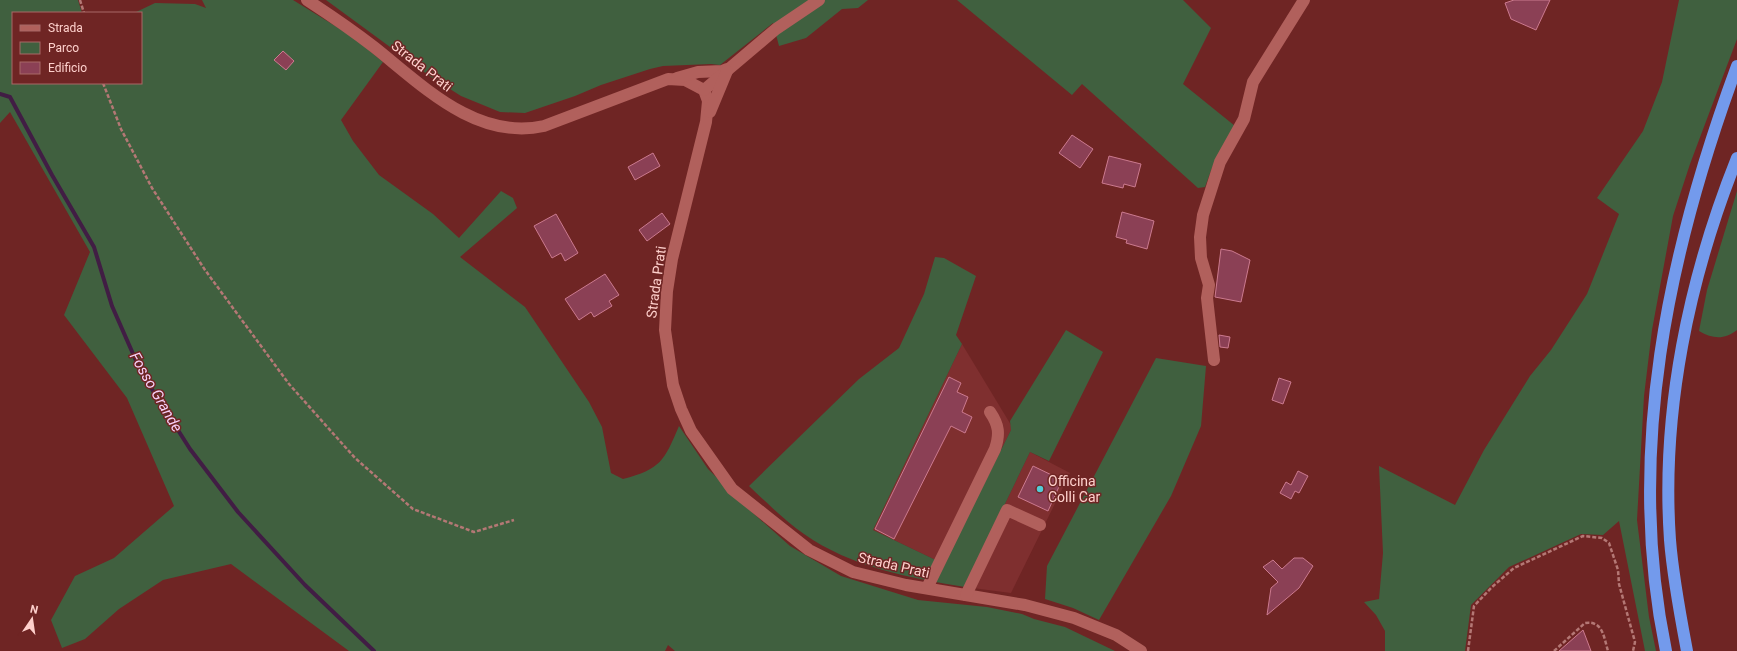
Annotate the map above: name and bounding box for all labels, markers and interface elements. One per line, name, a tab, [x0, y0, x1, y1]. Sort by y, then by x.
legend	[12, 12, 142, 84]
text: Strada	[48, 21, 83, 35]
street label: Strada Prati	[388, 37, 456, 95]
text: Parco	[48, 41, 79, 55]
text: Edificio	[48, 61, 87, 75]
street label: Strada Prati	[643, 245, 669, 319]
water label: Fosso Grande	[126, 349, 186, 436]
place label: Officina Colli Car	[1048, 473, 1101, 505]
marker: Officina Colli Car	[1035, 484, 1045, 494]
street label: Strada Prati	[857, 549, 931, 581]
north arrow	[12, 599, 52, 639]
text: N	[29, 603, 40, 617]

